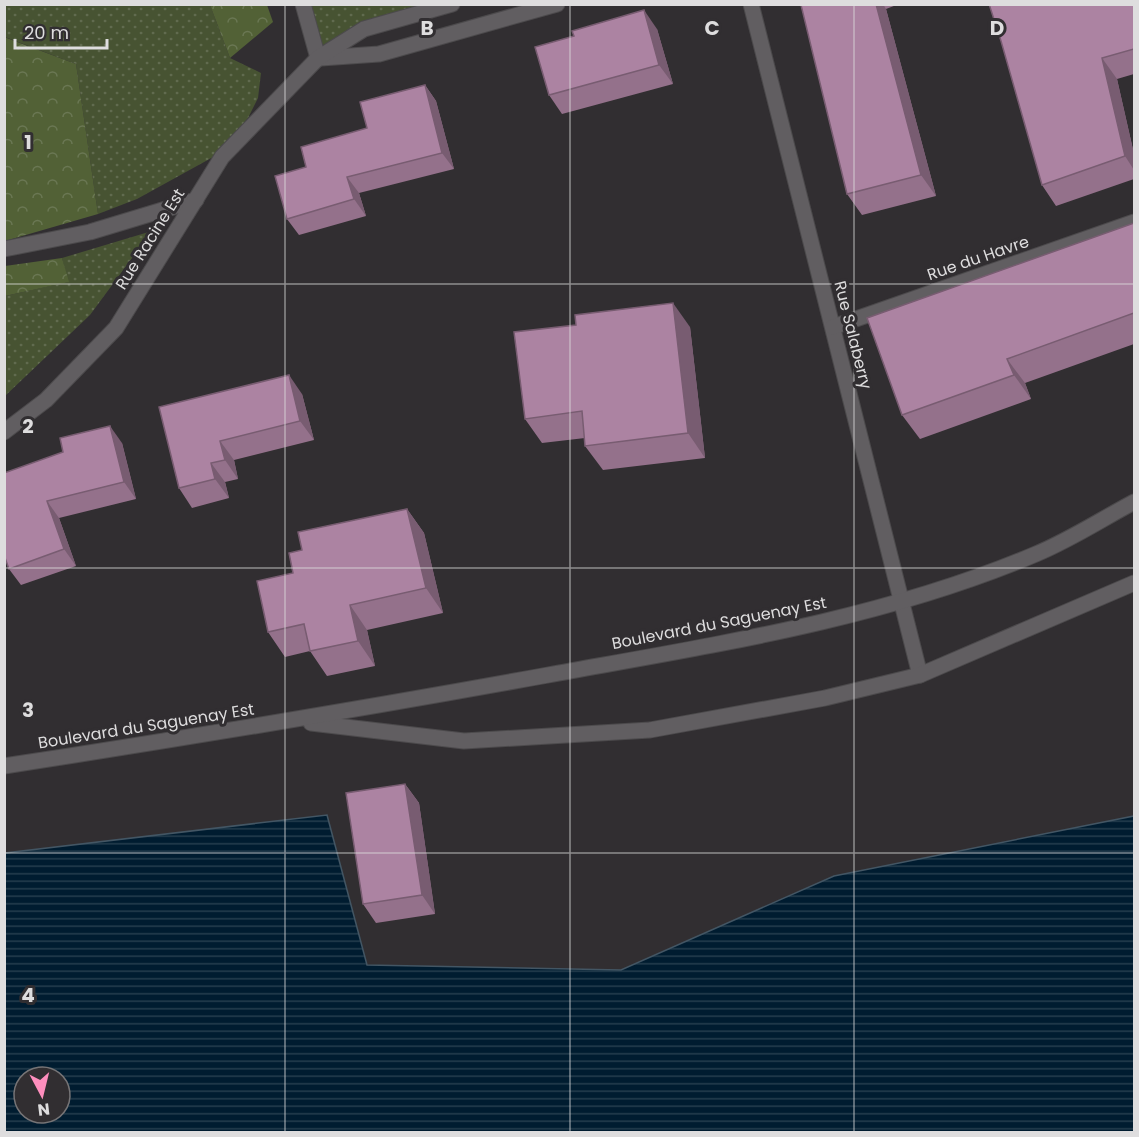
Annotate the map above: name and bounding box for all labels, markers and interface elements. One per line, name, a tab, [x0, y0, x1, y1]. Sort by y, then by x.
scale bar	[15, 12, 106, 50]
text: B	[420, 14, 434, 42]
text: C	[704, 14, 720, 42]
text: D	[990, 14, 1004, 42]
text: 20 m	[24, 20, 69, 45]
text: 1	[24, 128, 32, 156]
street label: Rue Racine Est	[110, 184, 190, 294]
street label: Rue du Havre	[924, 230, 1032, 286]
street label: Rue Salaberry	[828, 278, 878, 392]
text: 2	[22, 412, 34, 440]
street label: Boulevard du Saguenay Est	[610, 591, 828, 655]
text: 3	[22, 696, 34, 724]
street label: Boulevard du Saguenay Est	[36, 698, 256, 754]
text: 4	[21, 981, 35, 1009]
north arrow	[12, 1065, 72, 1125]
text: N	[36, 1097, 51, 1122]

